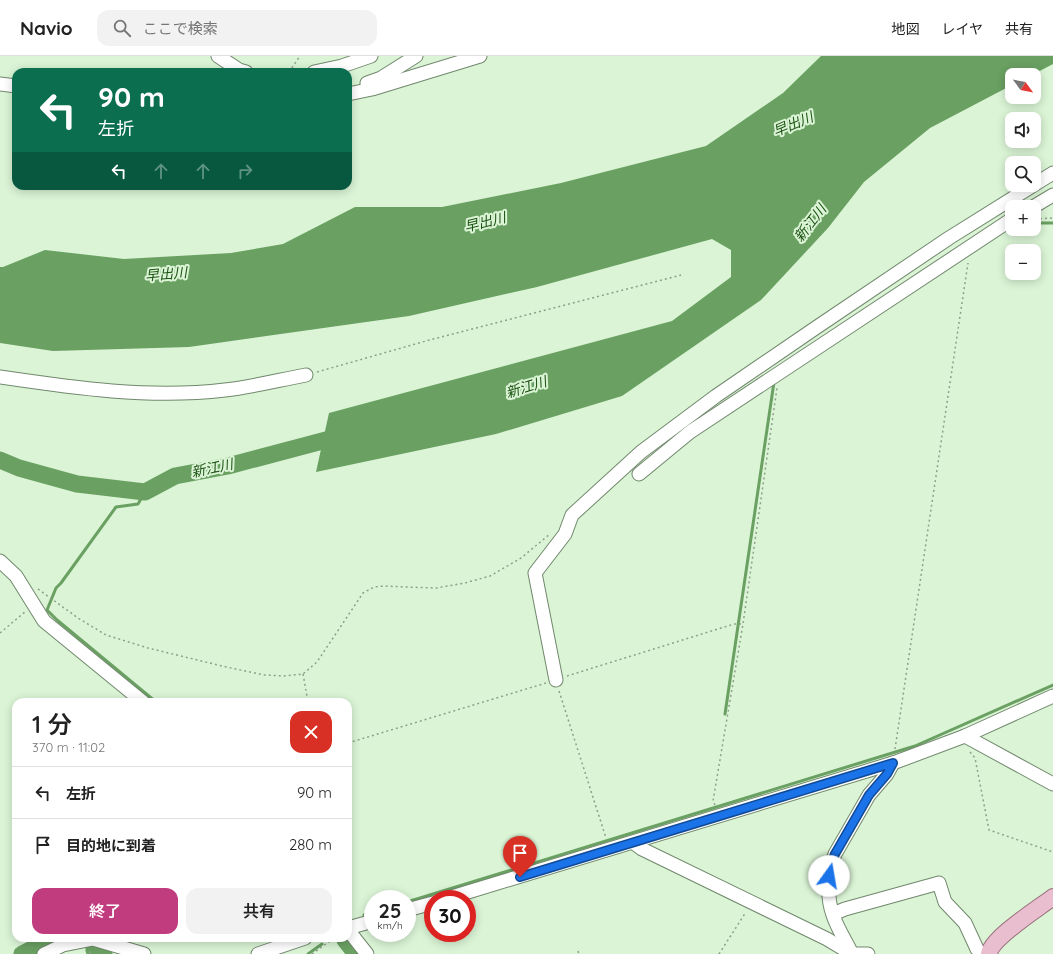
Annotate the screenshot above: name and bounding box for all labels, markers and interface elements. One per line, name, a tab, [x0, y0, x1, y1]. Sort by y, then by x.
search box	[97, 10, 377, 46]
text: Navio	[20, 16, 73, 40]
icon: search	[111, 17, 133, 39]
text: ここで検索	[143, 19, 218, 38]
text: 地図	[891, 20, 919, 38]
text: レイヤ	[941, 20, 983, 38]
text: 共有	[1005, 20, 1033, 38]
north arrow	[1005, 68, 1041, 104]
map controls	[1005, 68, 1041, 280]
text: 90 m	[98, 79, 165, 114]
icon: left	[32, 84, 84, 136]
water label: 早出川	[770, 107, 818, 140]
button: sound	[1005, 112, 1041, 148]
text: 左折	[98, 117, 134, 140]
button: search	[1005, 156, 1041, 192]
icon: left	[108, 160, 130, 182]
icon: ahead	[150, 160, 172, 182]
icon: ahead	[192, 160, 214, 182]
icon: right	[234, 160, 256, 182]
water label: 新江川	[790, 199, 831, 245]
button: +	[1005, 200, 1041, 236]
water label: 早出川	[462, 208, 509, 236]
button: −	[1005, 244, 1041, 280]
water label: 早出川	[144, 263, 190, 285]
water label: 新江川	[503, 372, 551, 402]
water label: 新江川	[190, 454, 236, 481]
text: 1 分	[32, 709, 72, 739]
button: close	[290, 711, 332, 753]
text: 370 m · 11:02	[32, 739, 105, 755]
icon: left	[32, 782, 54, 804]
text: 90 m	[297, 783, 332, 802]
text: 左折	[66, 784, 96, 803]
icon: arrive	[32, 834, 54, 856]
text: 280 m	[289, 835, 332, 854]
text: 目的地に到着	[66, 836, 156, 855]
pin	[503, 836, 537, 877]
icon: arrive	[509, 842, 531, 864]
position arrow	[808, 855, 850, 897]
button: 終了	[32, 888, 178, 934]
button: 共有	[186, 888, 332, 934]
speed limit sign: 30	[424, 890, 476, 942]
text: 25	[379, 898, 401, 923]
text: km/h	[377, 919, 403, 932]

